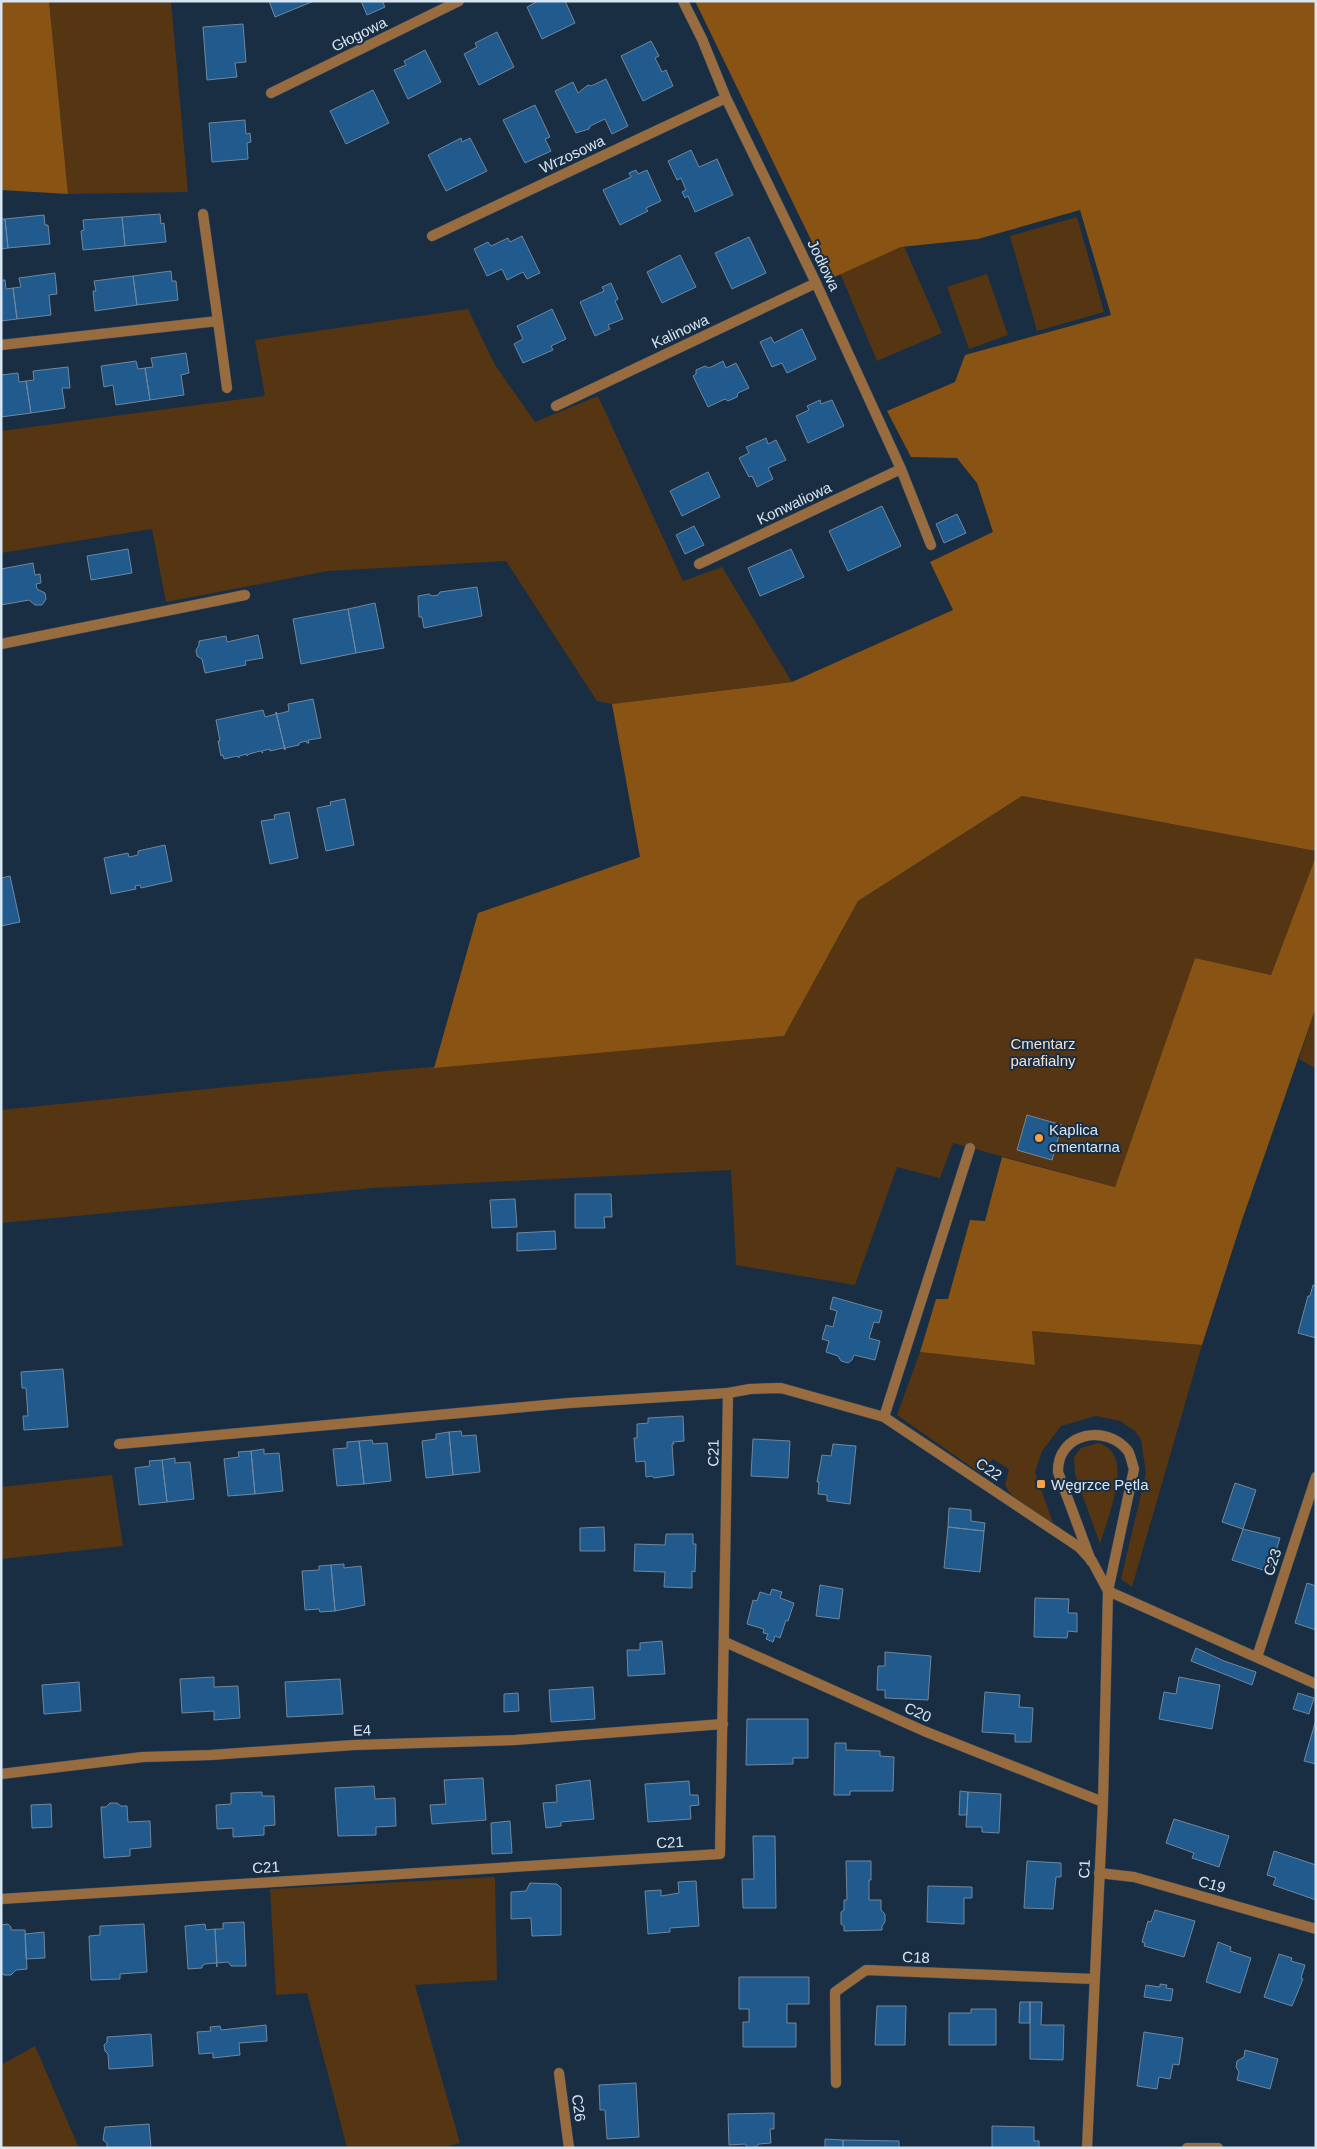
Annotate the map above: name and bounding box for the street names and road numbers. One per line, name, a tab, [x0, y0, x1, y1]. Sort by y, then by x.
street label: Głogowa	[329, 13, 390, 55]
street label: Wrzosowa	[537, 131, 608, 176]
street label: Jodłowa	[804, 237, 844, 294]
street label: Kalinowa	[649, 310, 712, 352]
street label: Konwaliowa	[754, 478, 834, 528]
street label: C21	[704, 1439, 722, 1467]
street label: C22	[973, 1454, 1005, 1484]
street label: C23	[1260, 1546, 1284, 1578]
street label: C20	[902, 1699, 934, 1725]
street label: E4	[353, 1721, 371, 1739]
street label: C21	[656, 1833, 684, 1851]
street label: C21	[252, 1858, 280, 1876]
street label: C1	[1075, 1859, 1093, 1879]
street label: C19	[1196, 1872, 1228, 1896]
street label: C18	[902, 1948, 930, 1966]
street label: C26	[569, 2093, 589, 2123]

